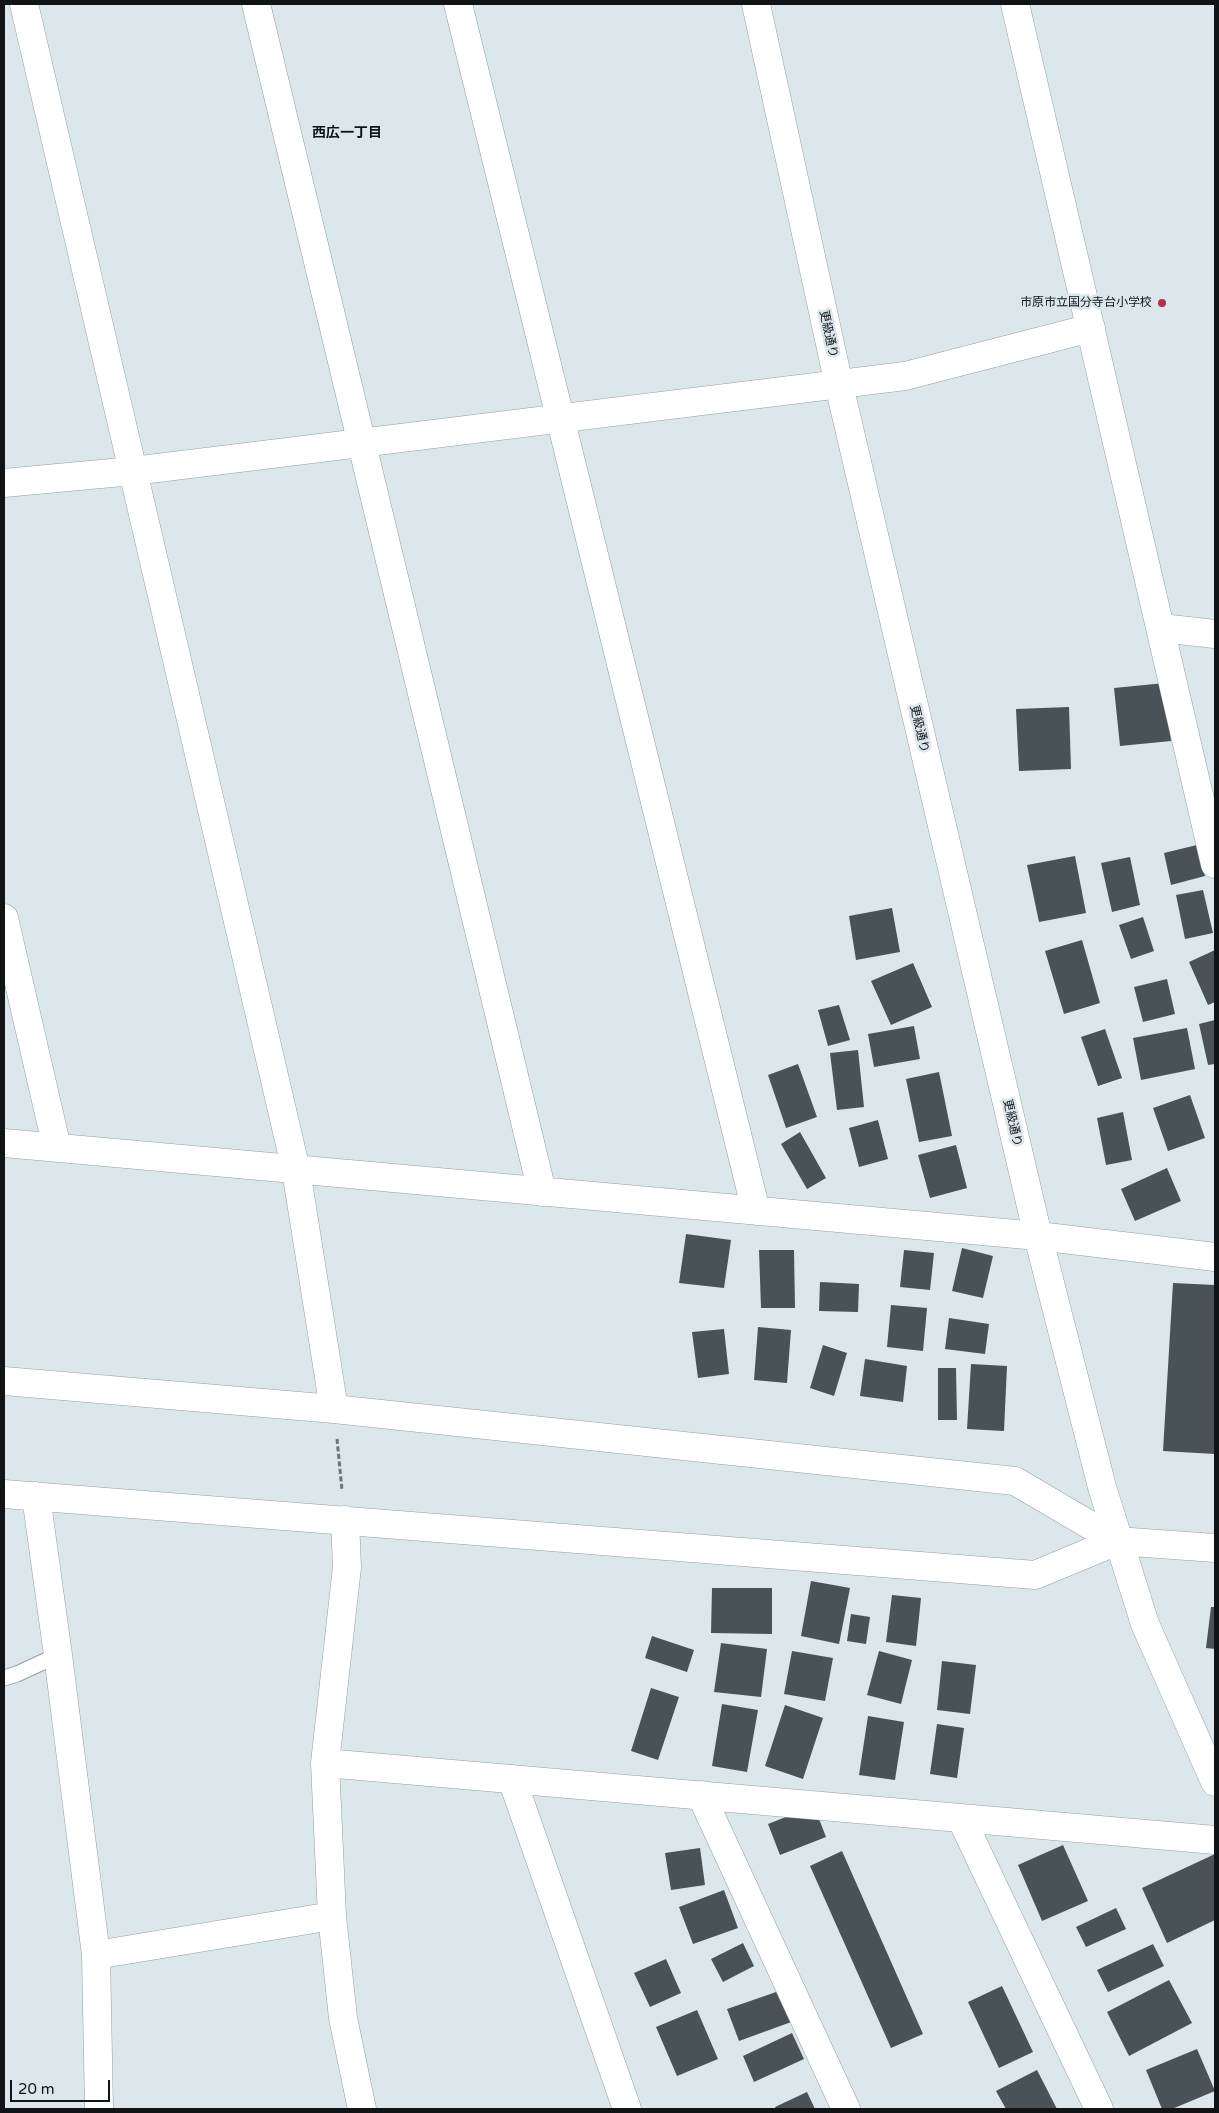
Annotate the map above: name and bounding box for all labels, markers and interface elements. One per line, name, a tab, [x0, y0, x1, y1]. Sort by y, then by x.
district label: 西広一丁目	[312, 125, 382, 141]
place label: 市原市立国分寺台小学校	[1020, 296, 1152, 310]
marker: 市原市立国分寺台小学校	[1156, 297, 1168, 309]
street label: 更級通り	[816, 309, 840, 359]
street label: 更級通り	[907, 704, 931, 754]
street label: 更級通り	[1000, 1098, 1024, 1148]
scale bar	[12, 2070, 112, 2102]
text: 20 m	[18, 2080, 55, 2098]

